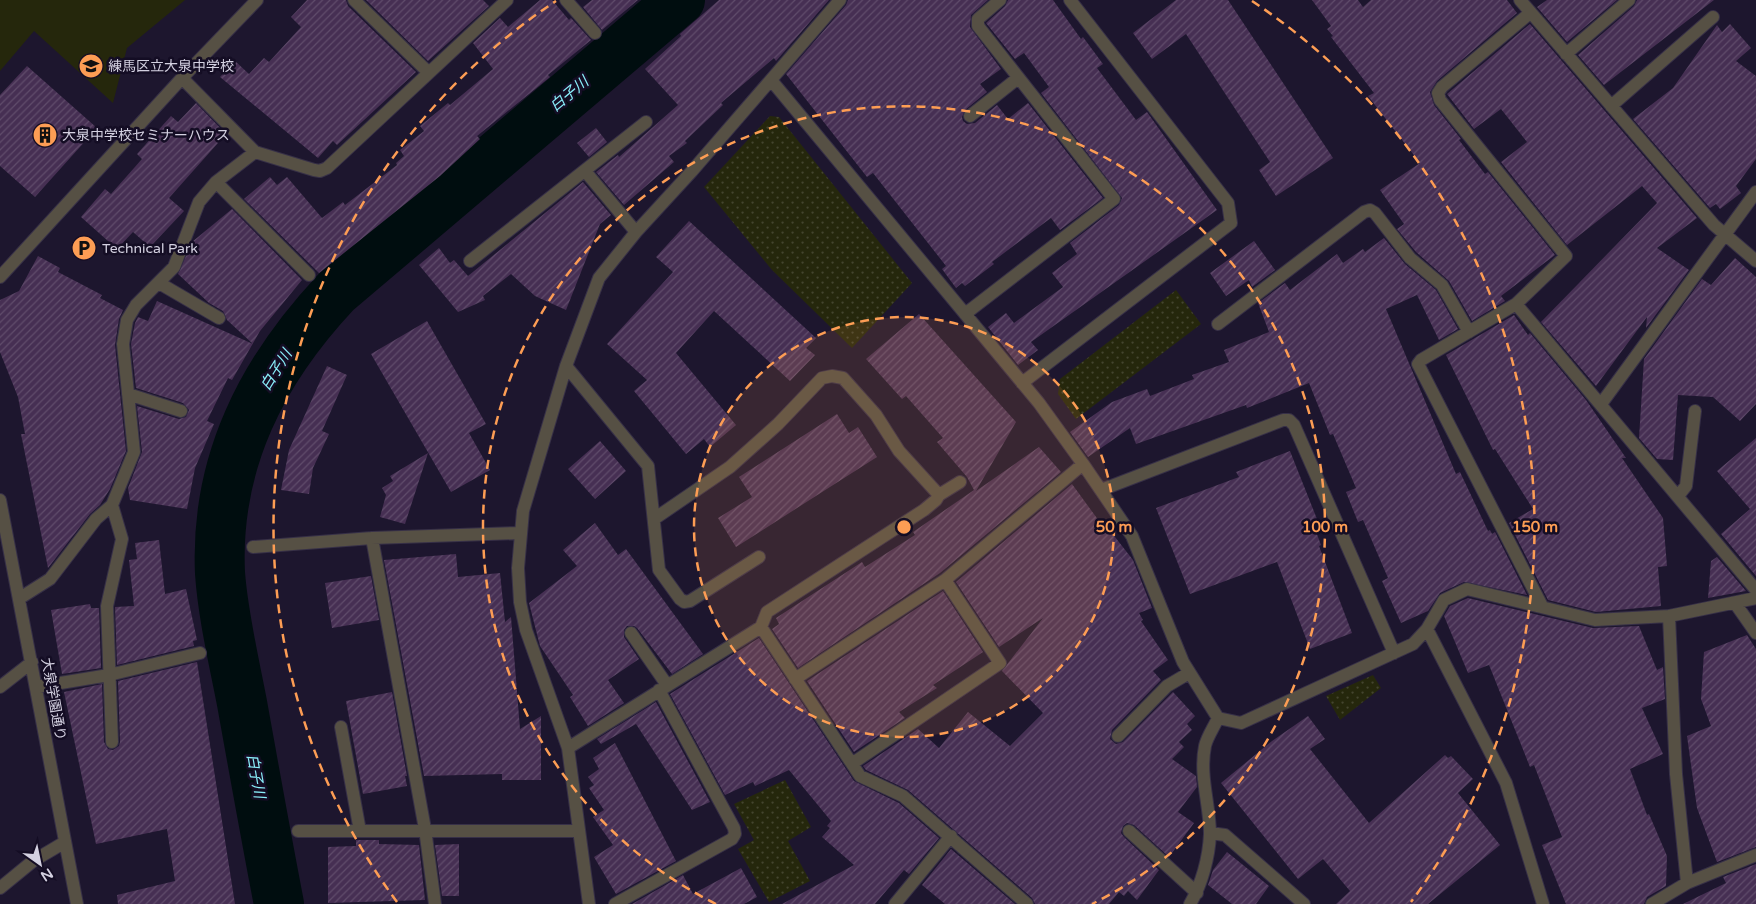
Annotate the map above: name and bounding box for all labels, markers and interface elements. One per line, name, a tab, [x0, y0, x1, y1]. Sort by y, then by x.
school or university icon: 練馬区立大泉中学校	[78, 53, 104, 79]
place label: 練馬区立大泉中学校	[108, 58, 234, 75]
water label: 白子川	[546, 71, 594, 115]
building icon: 大泉中学校セミナーハウス	[32, 122, 58, 148]
place label: 大泉中学校セミナーハウス	[62, 127, 230, 144]
parking icon: Technical Park	[71, 235, 97, 261]
place label: Technical Park	[102, 240, 198, 257]
water label: 白子川	[256, 344, 297, 394]
centre of rings	[895, 518, 913, 536]
text: 50 m	[1096, 518, 1132, 536]
text: 100 m	[1302, 518, 1348, 536]
text: 150 m	[1512, 518, 1558, 536]
street label: 大泉学園通り	[38, 656, 69, 742]
water label: 白子川	[243, 752, 269, 802]
north arrow	[15, 839, 65, 889]
text: N	[37, 864, 56, 885]

